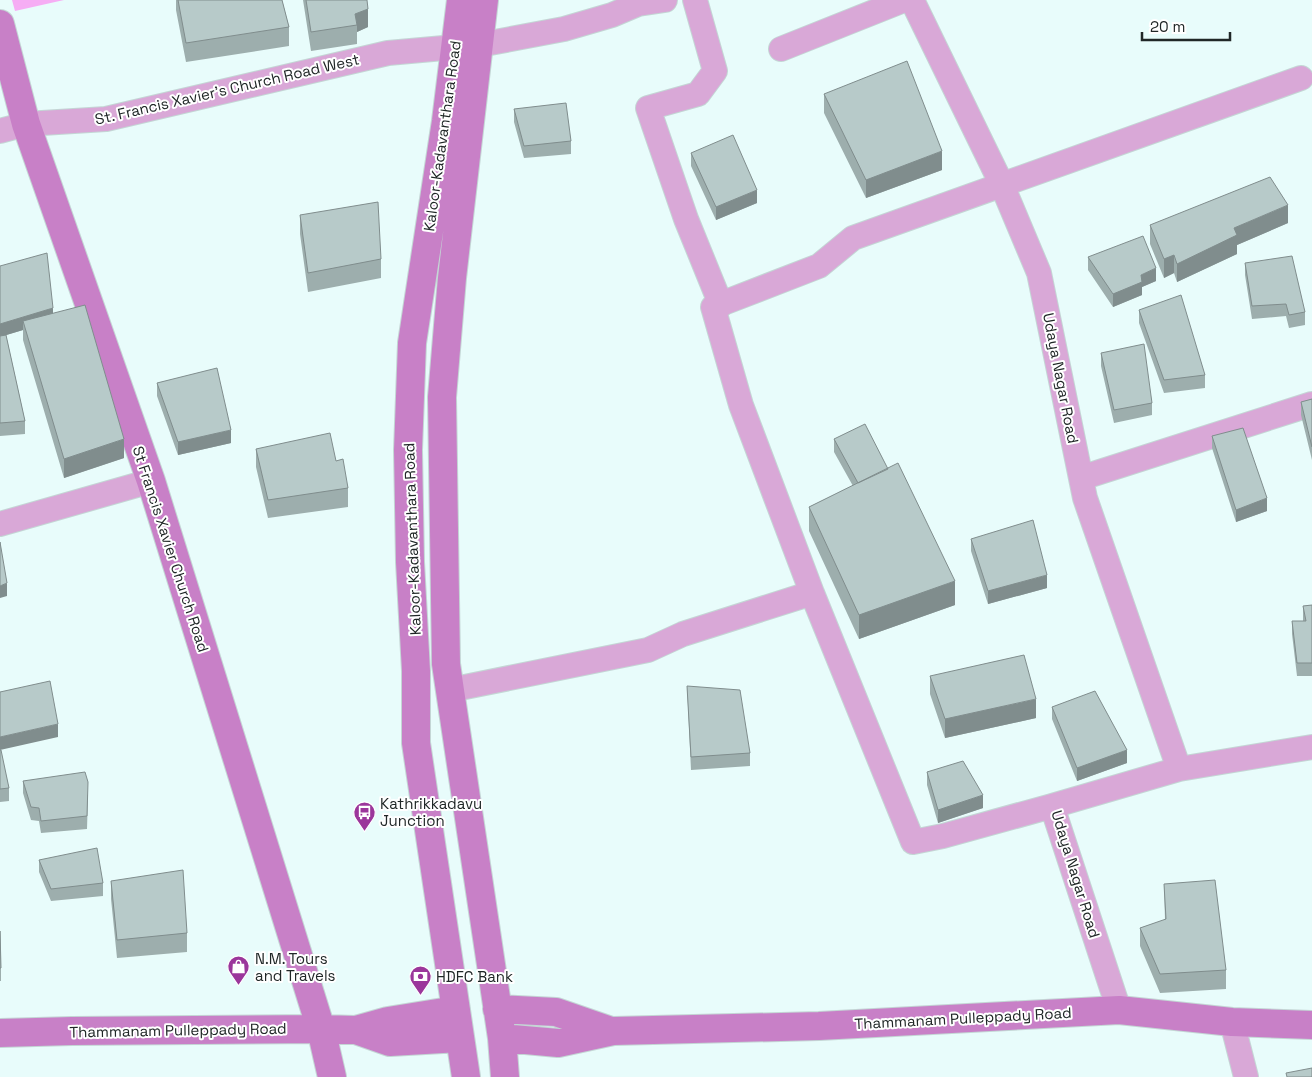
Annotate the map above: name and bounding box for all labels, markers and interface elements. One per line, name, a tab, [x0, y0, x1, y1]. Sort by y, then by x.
scale bar	[1142, 10, 1230, 42]
text: 20 m	[1150, 17, 1185, 36]
street label: Kaloor-Kadavanthara Road	[419, 39, 465, 233]
street label: St. Francis Xavier's Church Road West	[93, 49, 361, 129]
street label: Udaya Nagar Road	[1039, 311, 1083, 445]
street label: Kaloor-Kadavanthara Road	[399, 442, 425, 636]
street label: St Francis Xavier Church Road	[129, 444, 213, 654]
place label: Kathrikkadavu Junction	[380, 794, 482, 830]
bus stop icon: Kathrikkadavu Junction	[352, 800, 376, 831]
street label: Udaya Nagar Road	[1048, 808, 1104, 940]
place label: N.M. Tours and Travels	[255, 949, 336, 985]
shop icon: N.M. Tours and Travels	[227, 955, 251, 986]
bank icon: HDFC Bank	[408, 964, 432, 995]
place label: HDFC Bank	[436, 967, 513, 986]
street label: Thammanam Pulleppady Road	[854, 1003, 1072, 1033]
street label: Thammanam Pulleppady Road	[69, 1019, 287, 1041]

